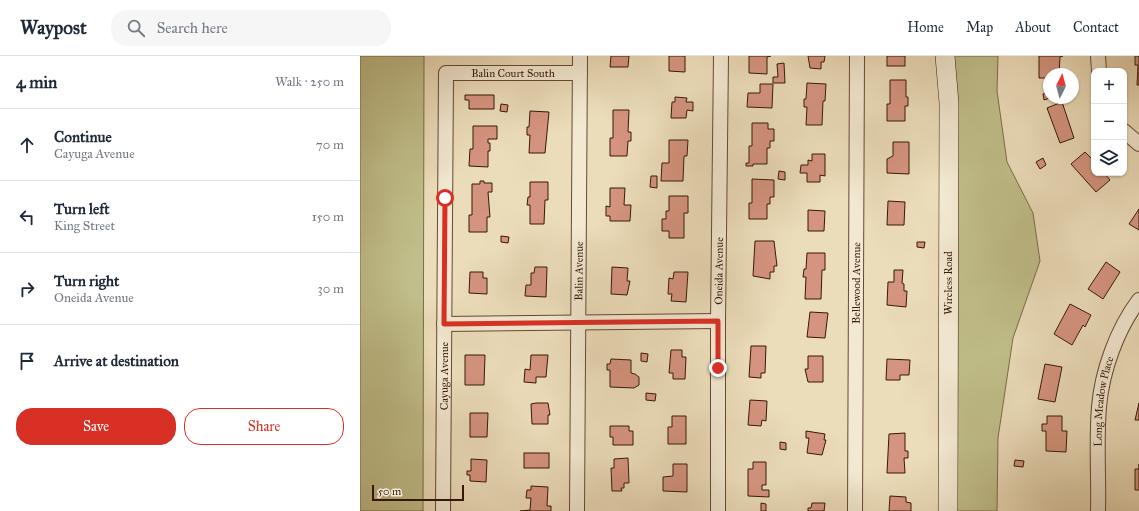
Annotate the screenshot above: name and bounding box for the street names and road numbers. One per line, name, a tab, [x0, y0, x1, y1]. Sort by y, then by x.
street label: Balin Court South	[471, 67, 555, 80]
street label: Oneida Avenue	[712, 237, 725, 305]
street label: Balin Avenue	[572, 241, 585, 301]
street label: Bellewood Avenue	[849, 242, 863, 324]
street label: Wireless Road	[942, 251, 955, 315]
street label: Cayuga Avenue	[437, 341, 451, 410]
street label: Long Meadow Place	[1091, 354, 1116, 447]

